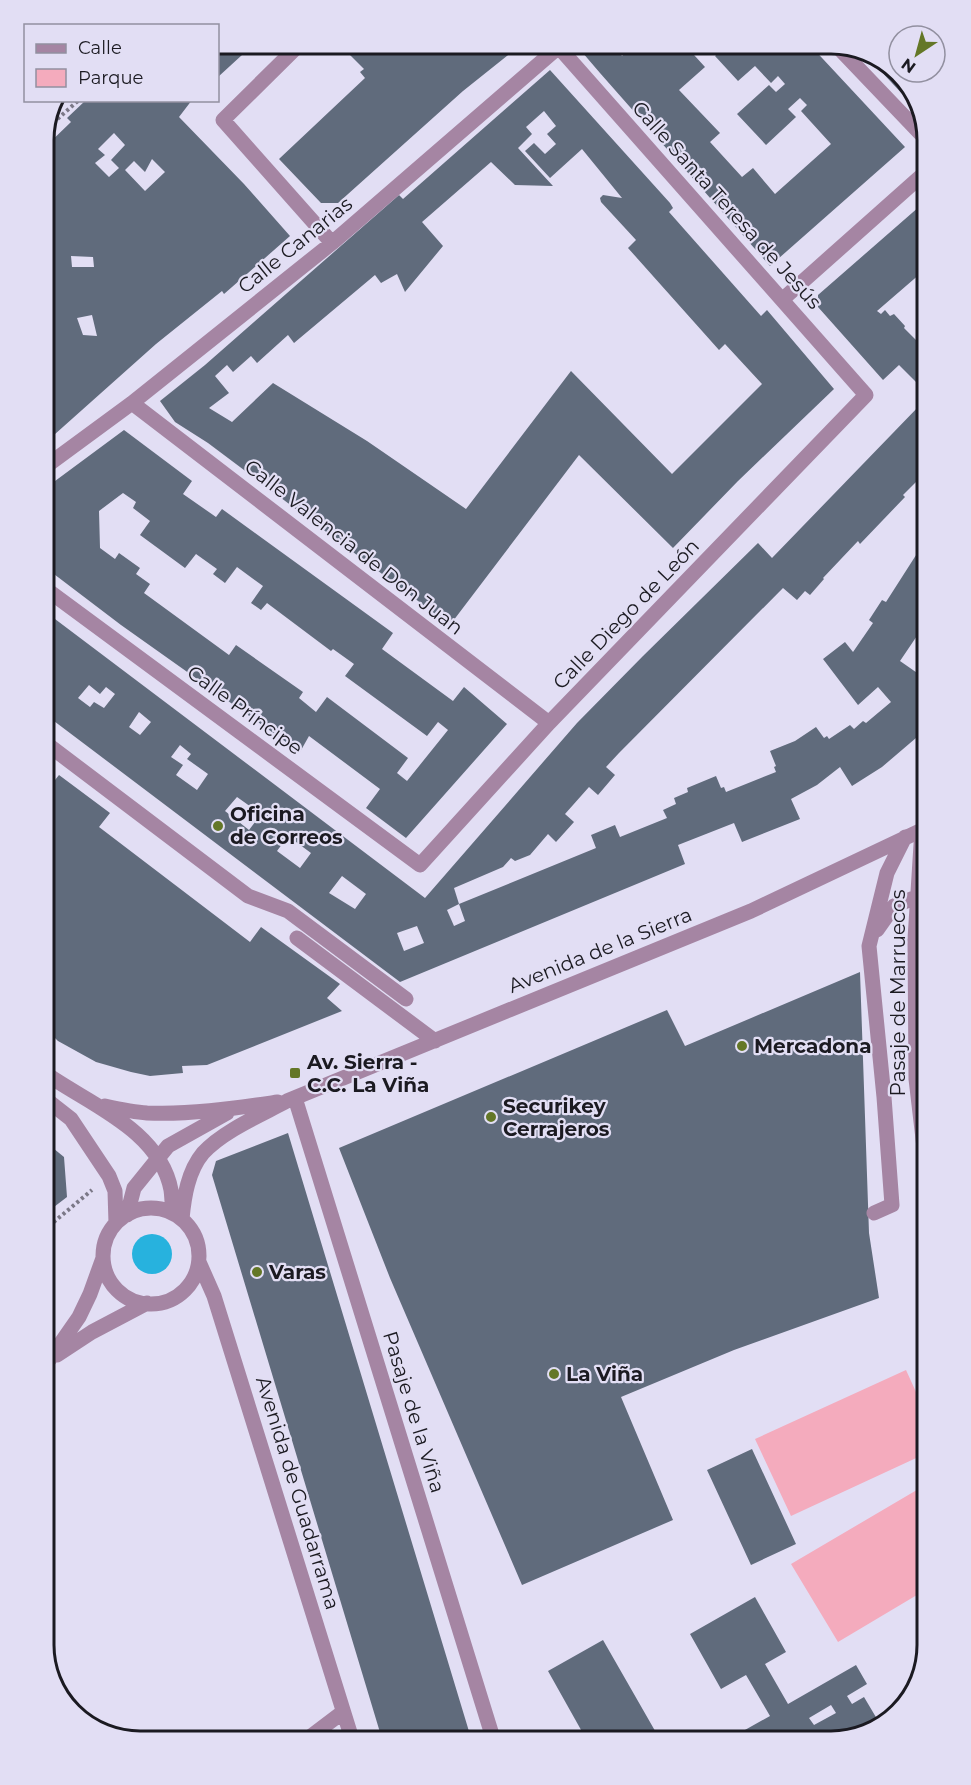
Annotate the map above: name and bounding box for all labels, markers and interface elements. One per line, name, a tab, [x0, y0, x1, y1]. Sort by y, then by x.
legend	[24, 24, 219, 102]
north arrow	[887, 24, 947, 84]
text: Calle	[78, 37, 122, 59]
text: N	[898, 54, 919, 77]
text: Parque	[78, 67, 144, 89]
street label: Calle Santa Teresa de Jesús	[627, 96, 827, 314]
street label: Calle Canarias	[233, 192, 357, 298]
street label: Calle Valencia de Don Juan	[240, 454, 468, 640]
street label: Calle Diego de León	[548, 534, 704, 694]
street label: Calle Príncipe	[183, 660, 307, 760]
place label: Oficina de Correos	[230, 802, 343, 849]
marker: Oficina de Correos	[211, 819, 225, 833]
street label: Pasaje de Marruecos	[886, 889, 910, 1096]
street label: Avenida de la Sierra	[505, 902, 695, 998]
place label: Mercadona	[754, 1034, 872, 1058]
marker: Mercadona	[735, 1039, 749, 1053]
place label: Av. Sierra - C.C. La Viña	[306, 1050, 429, 1097]
marker: Av. Sierra - C.C. La Viña	[288, 1066, 302, 1080]
place label: Securikey Cerrajeros	[503, 1094, 610, 1141]
marker: Securikey Cerrajeros	[484, 1110, 498, 1124]
place label: Varas	[268, 1260, 326, 1284]
marker: Varas	[250, 1265, 264, 1279]
street label: Pasaje de la Viña	[378, 1328, 450, 1496]
place label: La Viña	[566, 1362, 643, 1386]
marker: La Viña	[547, 1367, 561, 1381]
street label: Avenida de Guadarrama	[251, 1373, 345, 1613]

